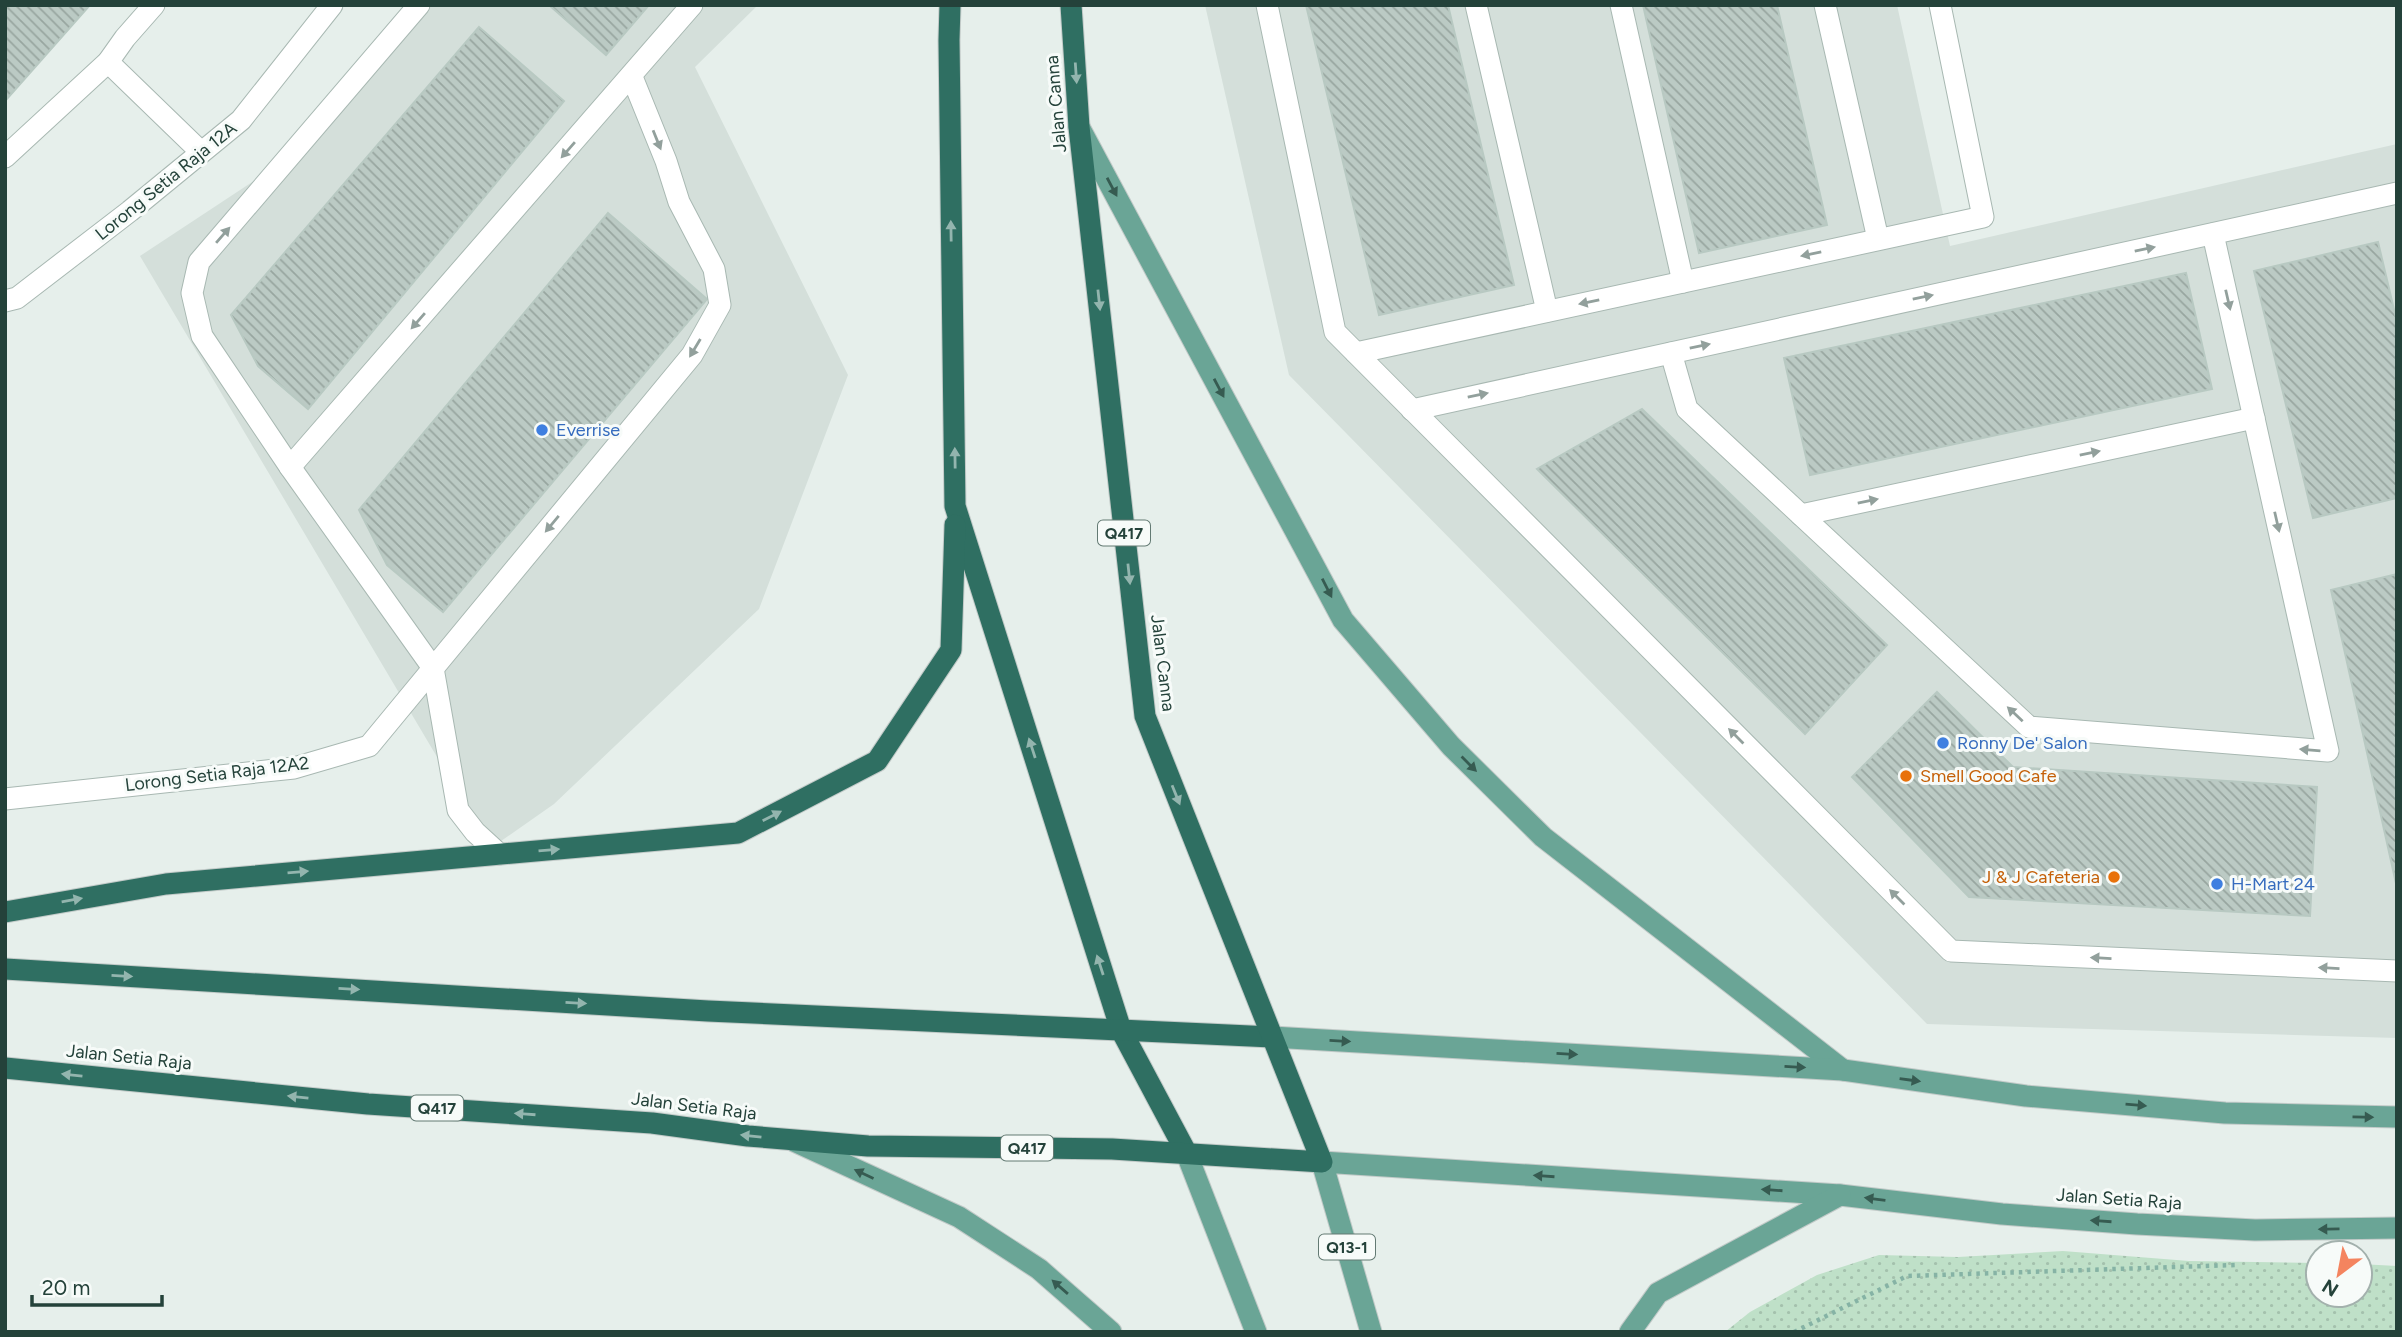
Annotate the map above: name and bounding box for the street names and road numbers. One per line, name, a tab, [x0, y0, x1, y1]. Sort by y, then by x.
street label: Jalan Canna	[1041, 54, 1071, 154]
street label: Lorong Setia Raja 12A	[91, 117, 241, 245]
road number: Q417	[1098, 520, 1150, 546]
street label: Jalan Canna	[1146, 613, 1180, 713]
street label: Lorong Setia Raja 12A2	[124, 752, 310, 796]
street label: Jalan Setia Raja	[65, 1039, 193, 1075]
street label: Jalan Setia Raja	[630, 1087, 758, 1125]
road number: Q417	[411, 1096, 463, 1120]
road number: Q417	[1001, 1136, 1053, 1160]
street label: Jalan Setia Raja	[2055, 1184, 2183, 1214]
road number: Q13-1	[1319, 1234, 1375, 1260]

